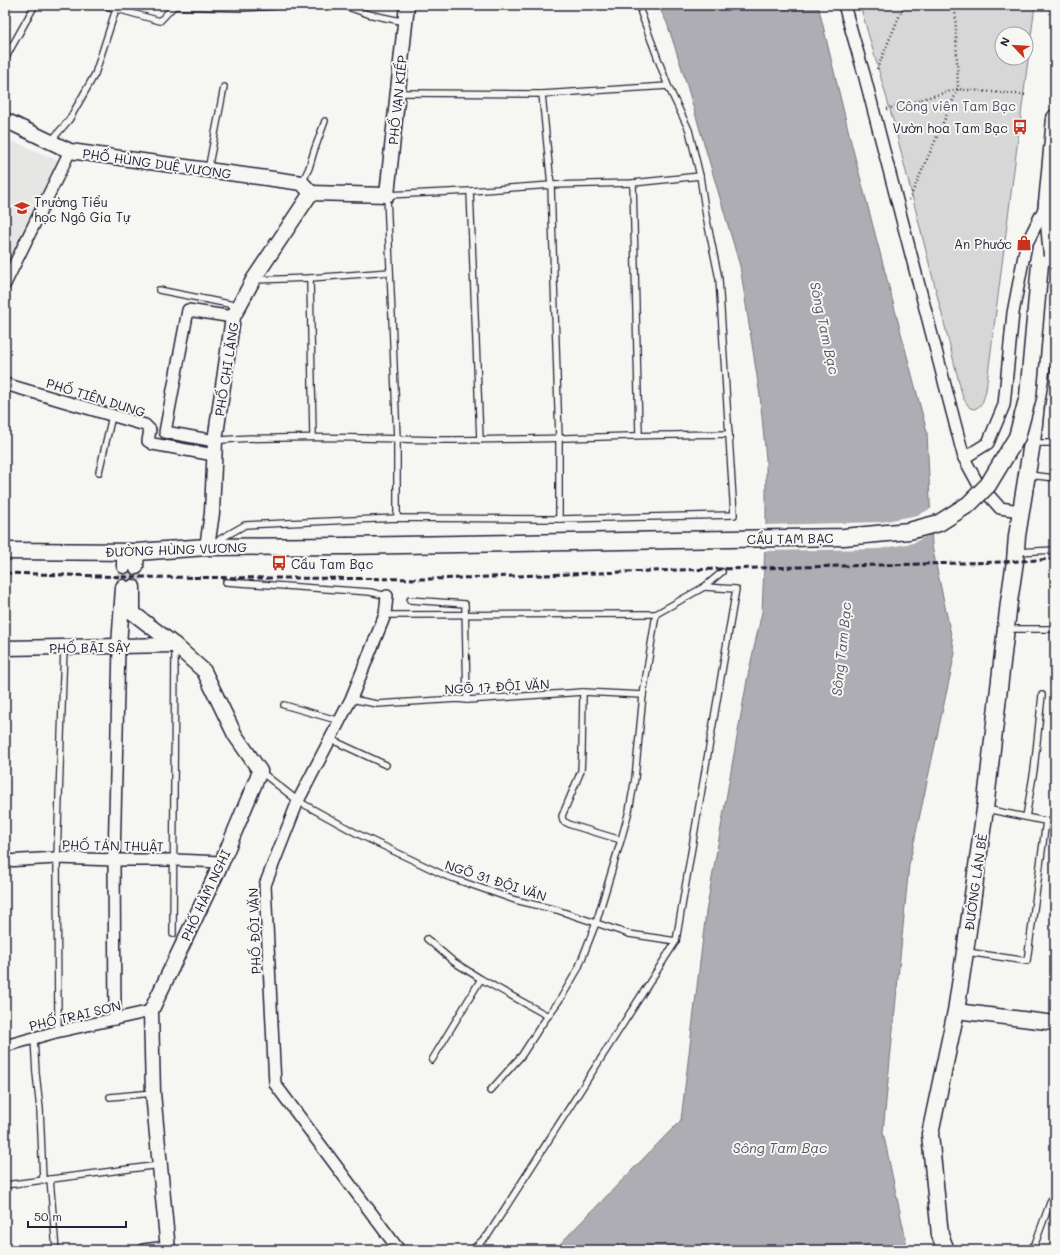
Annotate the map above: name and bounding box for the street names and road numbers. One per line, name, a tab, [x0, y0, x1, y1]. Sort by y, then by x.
street label: PHỐ VẠN KIẾP	[384, 54, 410, 146]
street label: PHỐ HÙNG DUỆ VƯƠNG	[82, 144, 233, 182]
street label: PHỐ CHI LĂNG	[210, 320, 242, 417]
street label: PHỐ TIÊN DUNG	[44, 374, 148, 420]
street label: CẦU TAM BẠC	[747, 528, 833, 547]
street label: ĐƯỜNG HÙNG VƯƠNG	[105, 538, 248, 560]
street label: PHỐ BÃI SẬY	[49, 638, 131, 656]
street label: NGÕ 17 ĐỘI VĂN	[444, 675, 550, 697]
street label: ĐƯỜNG LÁN BÈ	[960, 832, 990, 932]
street label: PHỐ TÁN THUẬT	[62, 836, 164, 854]
street label: PHỐ HÀM NGHI	[176, 846, 234, 943]
street label: NGÕ 31 ĐỘI VĂN	[443, 856, 549, 904]
street label: PHỐ ĐỘI VĂN	[244, 888, 264, 974]
street label: PHỐ TRẠI SƠN	[27, 996, 123, 1034]

